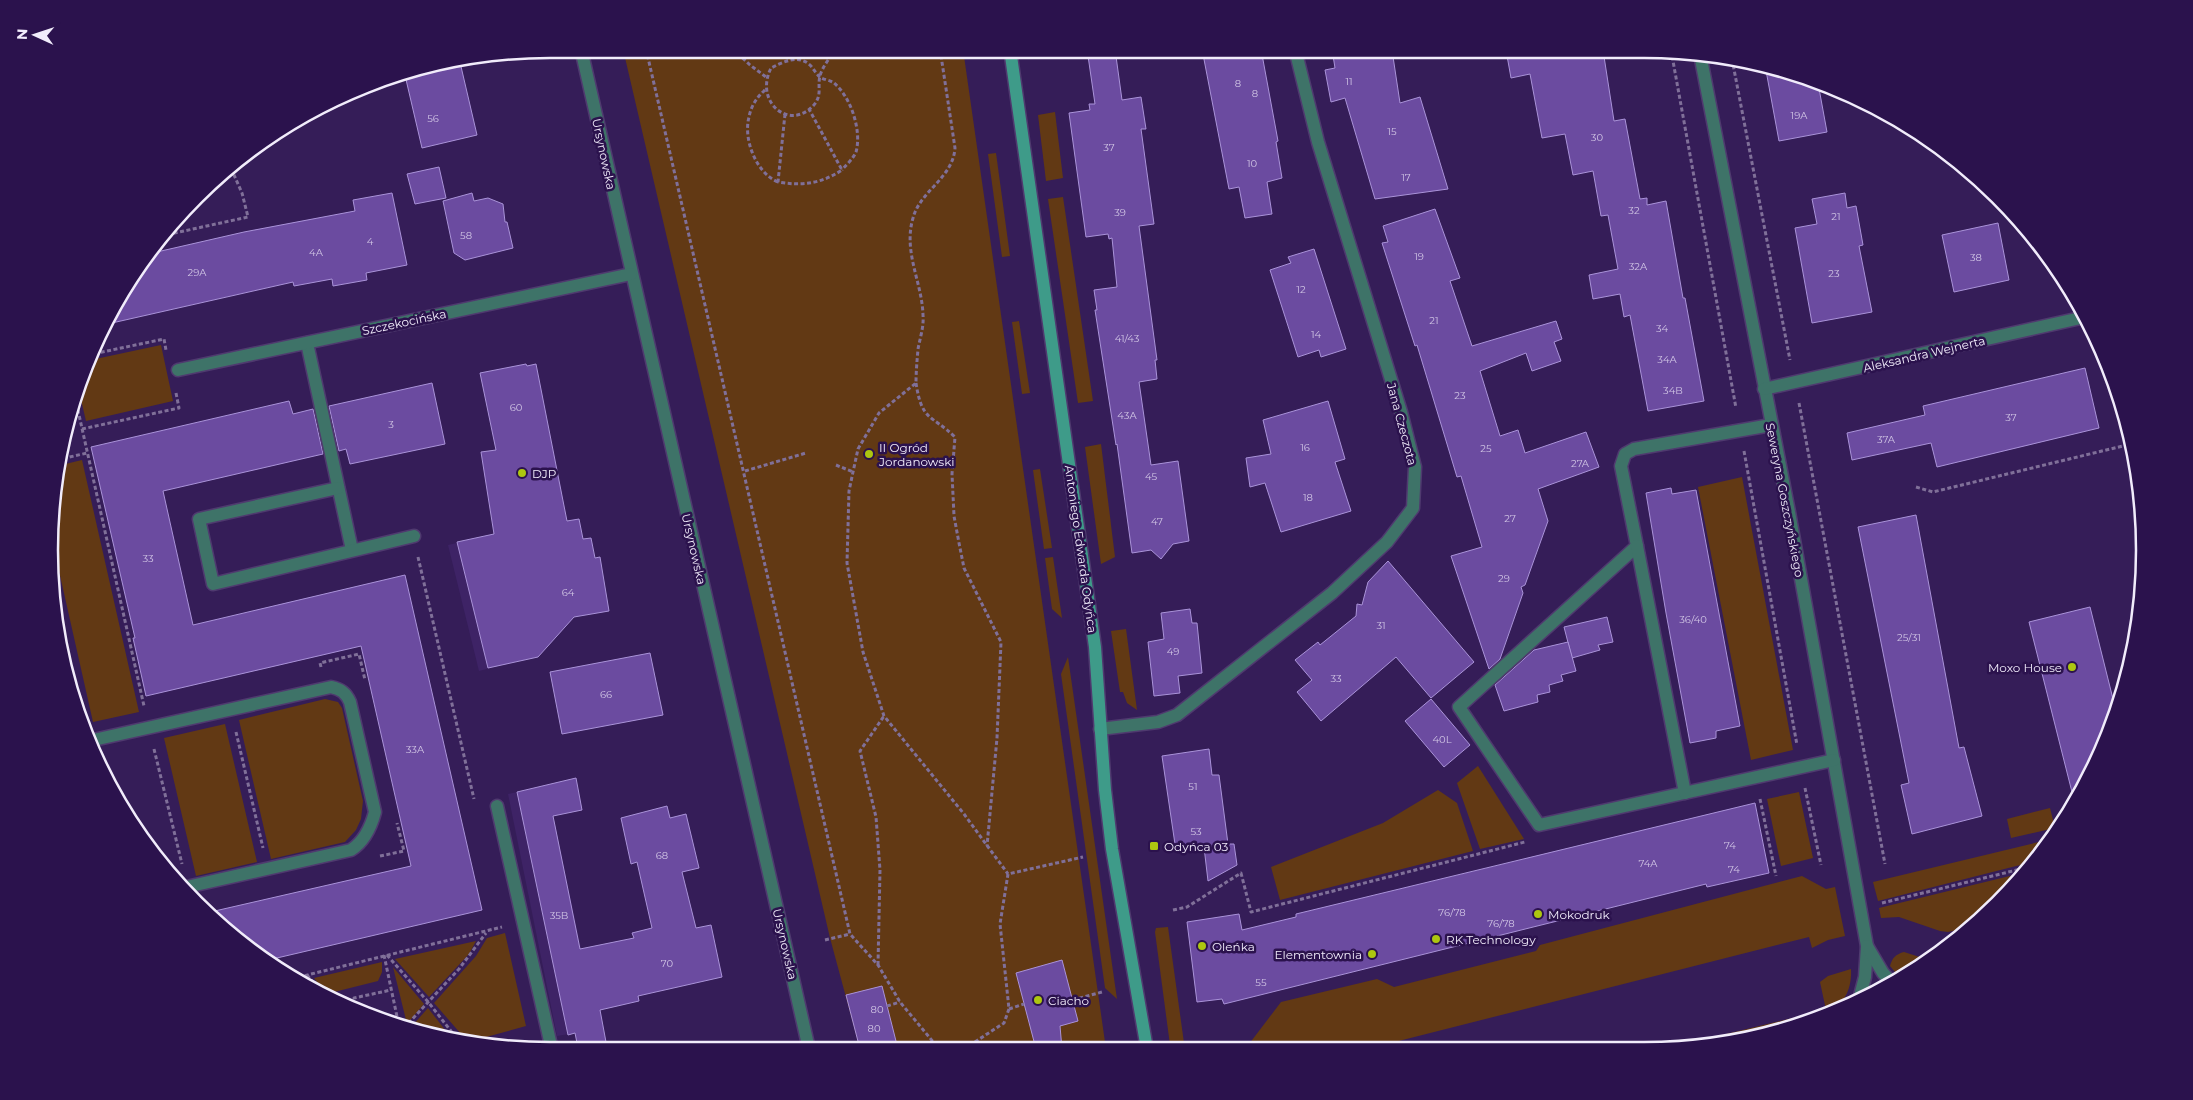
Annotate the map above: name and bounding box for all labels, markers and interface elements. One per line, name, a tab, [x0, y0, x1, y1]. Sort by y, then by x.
north arrow	[10, 10, 60, 60]
text: N	[13, 28, 31, 40]
house number: 11	[1345, 75, 1353, 88]
house number: 8	[1235, 77, 1241, 90]
house number: 8	[1252, 87, 1258, 100]
house number: 19A	[1791, 109, 1808, 122]
house number: 56	[427, 112, 439, 125]
street label: Ursynowska	[589, 117, 619, 191]
house number: 15	[1387, 125, 1397, 138]
house number: 30	[1591, 131, 1604, 144]
house number: 37	[1103, 141, 1115, 154]
house number: 10	[1247, 157, 1257, 170]
house number: 17	[1401, 171, 1411, 184]
house number: 32	[1628, 204, 1640, 217]
house number: 39	[1114, 206, 1126, 219]
house number: 21	[1831, 210, 1841, 223]
house number: 58	[460, 229, 472, 242]
house number: 4	[367, 235, 374, 248]
house number: 4A	[309, 246, 324, 259]
house number: 19	[1414, 250, 1424, 263]
house number: 38	[1970, 251, 1982, 264]
house number: 32A	[1629, 260, 1648, 273]
house number: 29A	[188, 266, 207, 279]
house number: 23	[1828, 267, 1840, 280]
house number: 12	[1296, 283, 1306, 296]
street label: Szczekocińska	[360, 306, 448, 338]
house number: 21	[1429, 314, 1439, 327]
house number: 34	[1656, 322, 1669, 335]
house number: 14	[1311, 328, 1321, 341]
house number: 41/43	[1115, 332, 1140, 345]
street label: Aleksandra Wejnerta	[1861, 333, 1987, 375]
house number: 34A	[1657, 353, 1678, 366]
street label: Jana Czeczota	[1384, 380, 1420, 467]
house number: 34B	[1663, 384, 1683, 397]
house number: 23	[1454, 389, 1466, 402]
house number: 60	[510, 401, 523, 414]
house number: 43A	[1117, 409, 1137, 422]
house number: 37	[2005, 411, 2017, 424]
house number: 3	[388, 418, 394, 431]
street label: Seweryna Goszczyńskiego	[1763, 422, 1807, 578]
house number: 37A	[1877, 433, 1896, 446]
place label: II Ogród Jordanowski	[878, 440, 955, 469]
house number: 16	[1300, 441, 1310, 454]
house number: 25	[1480, 442, 1492, 455]
marker: II Ogród Jordanowski	[863, 448, 875, 460]
house number: 27A	[1571, 457, 1590, 470]
street label: Antoniego Edwarda Odyńca	[1062, 464, 1100, 634]
place label: DJP	[532, 466, 556, 481]
marker: DJP	[516, 467, 528, 479]
house number: 45	[1145, 470, 1157, 483]
house number: 18	[1303, 491, 1313, 504]
street label: Ursynowska	[679, 512, 709, 586]
house number: 27	[1504, 512, 1516, 525]
house number: 47	[1151, 515, 1163, 528]
house number: 33	[142, 552, 154, 565]
house number: 29	[1498, 572, 1510, 585]
house number: 64	[562, 586, 575, 599]
house number: 36/40	[1679, 613, 1707, 626]
house number: 31	[1376, 619, 1386, 632]
house number: 25/31	[1897, 631, 1921, 644]
house number: 49	[1167, 645, 1179, 658]
place label: Moxo House	[1988, 660, 2062, 675]
marker: Moxo House	[2066, 661, 2078, 673]
house number: 33	[1330, 672, 1342, 685]
house number: 66	[600, 688, 612, 701]
house number: 40L	[1432, 733, 1452, 746]
house number: 33A	[406, 743, 425, 756]
house number: 51	[1188, 780, 1198, 793]
house number: 53	[1190, 825, 1202, 838]
place label: Odyńca 03	[1164, 839, 1229, 854]
house number: 74	[1724, 839, 1736, 852]
marker: Odyńca 03	[1148, 840, 1160, 852]
house number: 68	[656, 849, 668, 862]
house number: 74A	[1638, 857, 1658, 870]
house number: 74	[1728, 863, 1740, 876]
house number: 76/78	[1438, 906, 1466, 919]
street label: Ursynowska	[770, 907, 800, 981]
place label: Mokodruk	[1548, 907, 1610, 922]
marker: Mokodruk	[1532, 908, 1544, 920]
house number: 35B	[550, 909, 568, 922]
house number: 76/78	[1487, 917, 1515, 930]
place label: RK Technology	[1446, 932, 1536, 947]
marker: RK Technology	[1430, 933, 1442, 945]
place label: Oleńka	[1212, 939, 1255, 954]
marker: Oleńka	[1196, 940, 1208, 952]
place label: Elementownia	[1274, 947, 1362, 962]
marker: Elementownia	[1366, 948, 1378, 960]
house number: 70	[661, 957, 674, 970]
house number: 55	[1255, 976, 1267, 989]
place label: Ciacho	[1048, 993, 1089, 1008]
marker: Ciacho	[1032, 994, 1044, 1006]
house number: 80	[871, 1003, 884, 1016]
house number: 80	[868, 1022, 881, 1035]

